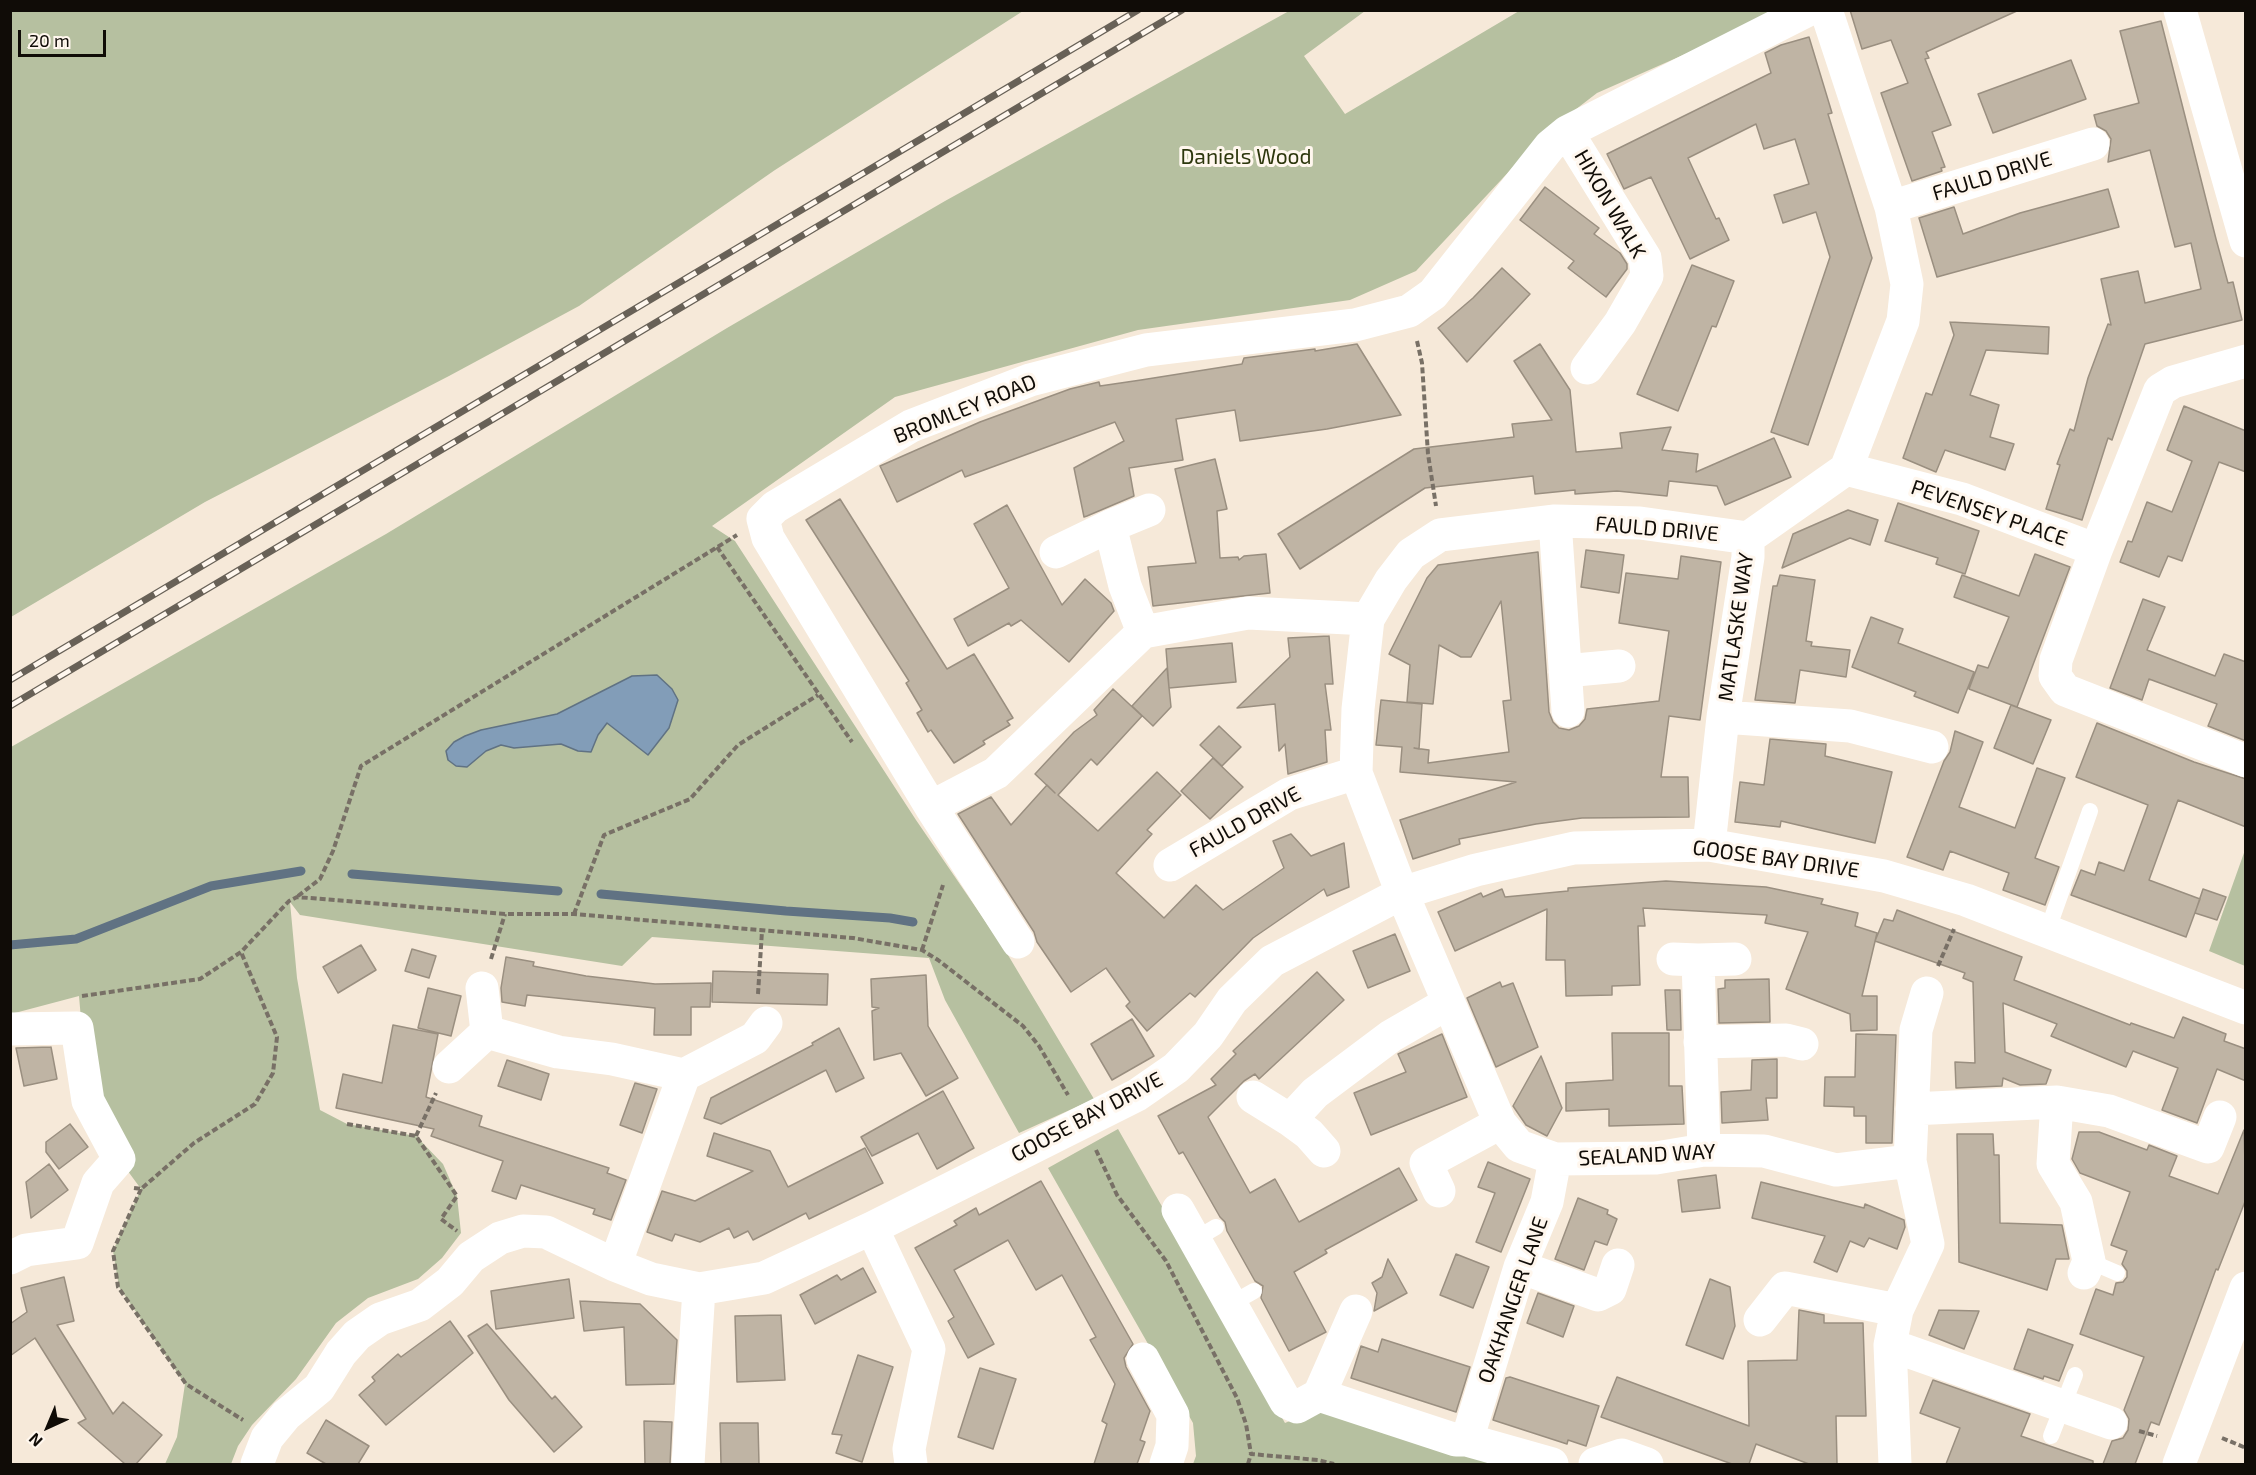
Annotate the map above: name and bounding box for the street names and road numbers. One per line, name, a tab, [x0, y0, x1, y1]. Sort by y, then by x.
street label: HIXON WALK	[1569, 145, 1651, 263]
street label: FAULD DRIVE	[1929, 146, 2055, 206]
street label: BROMLEY ROAD	[890, 369, 1040, 449]
street label: PEVENSEY PLACE	[1908, 474, 2070, 552]
street label: FAULD DRIVE	[1594, 511, 1720, 547]
street label: MATLASKE WAY	[1713, 551, 1759, 703]
street label: FAULD DRIVE	[1185, 781, 1305, 863]
street label: GOOSE BAY DRIVE	[1691, 835, 1861, 883]
street label: GOOSE BAY DRIVE	[1007, 1066, 1167, 1168]
street label: SEALAND WAY	[1578, 1139, 1716, 1171]
street label: OAKHANGER LANE	[1473, 1213, 1553, 1387]

